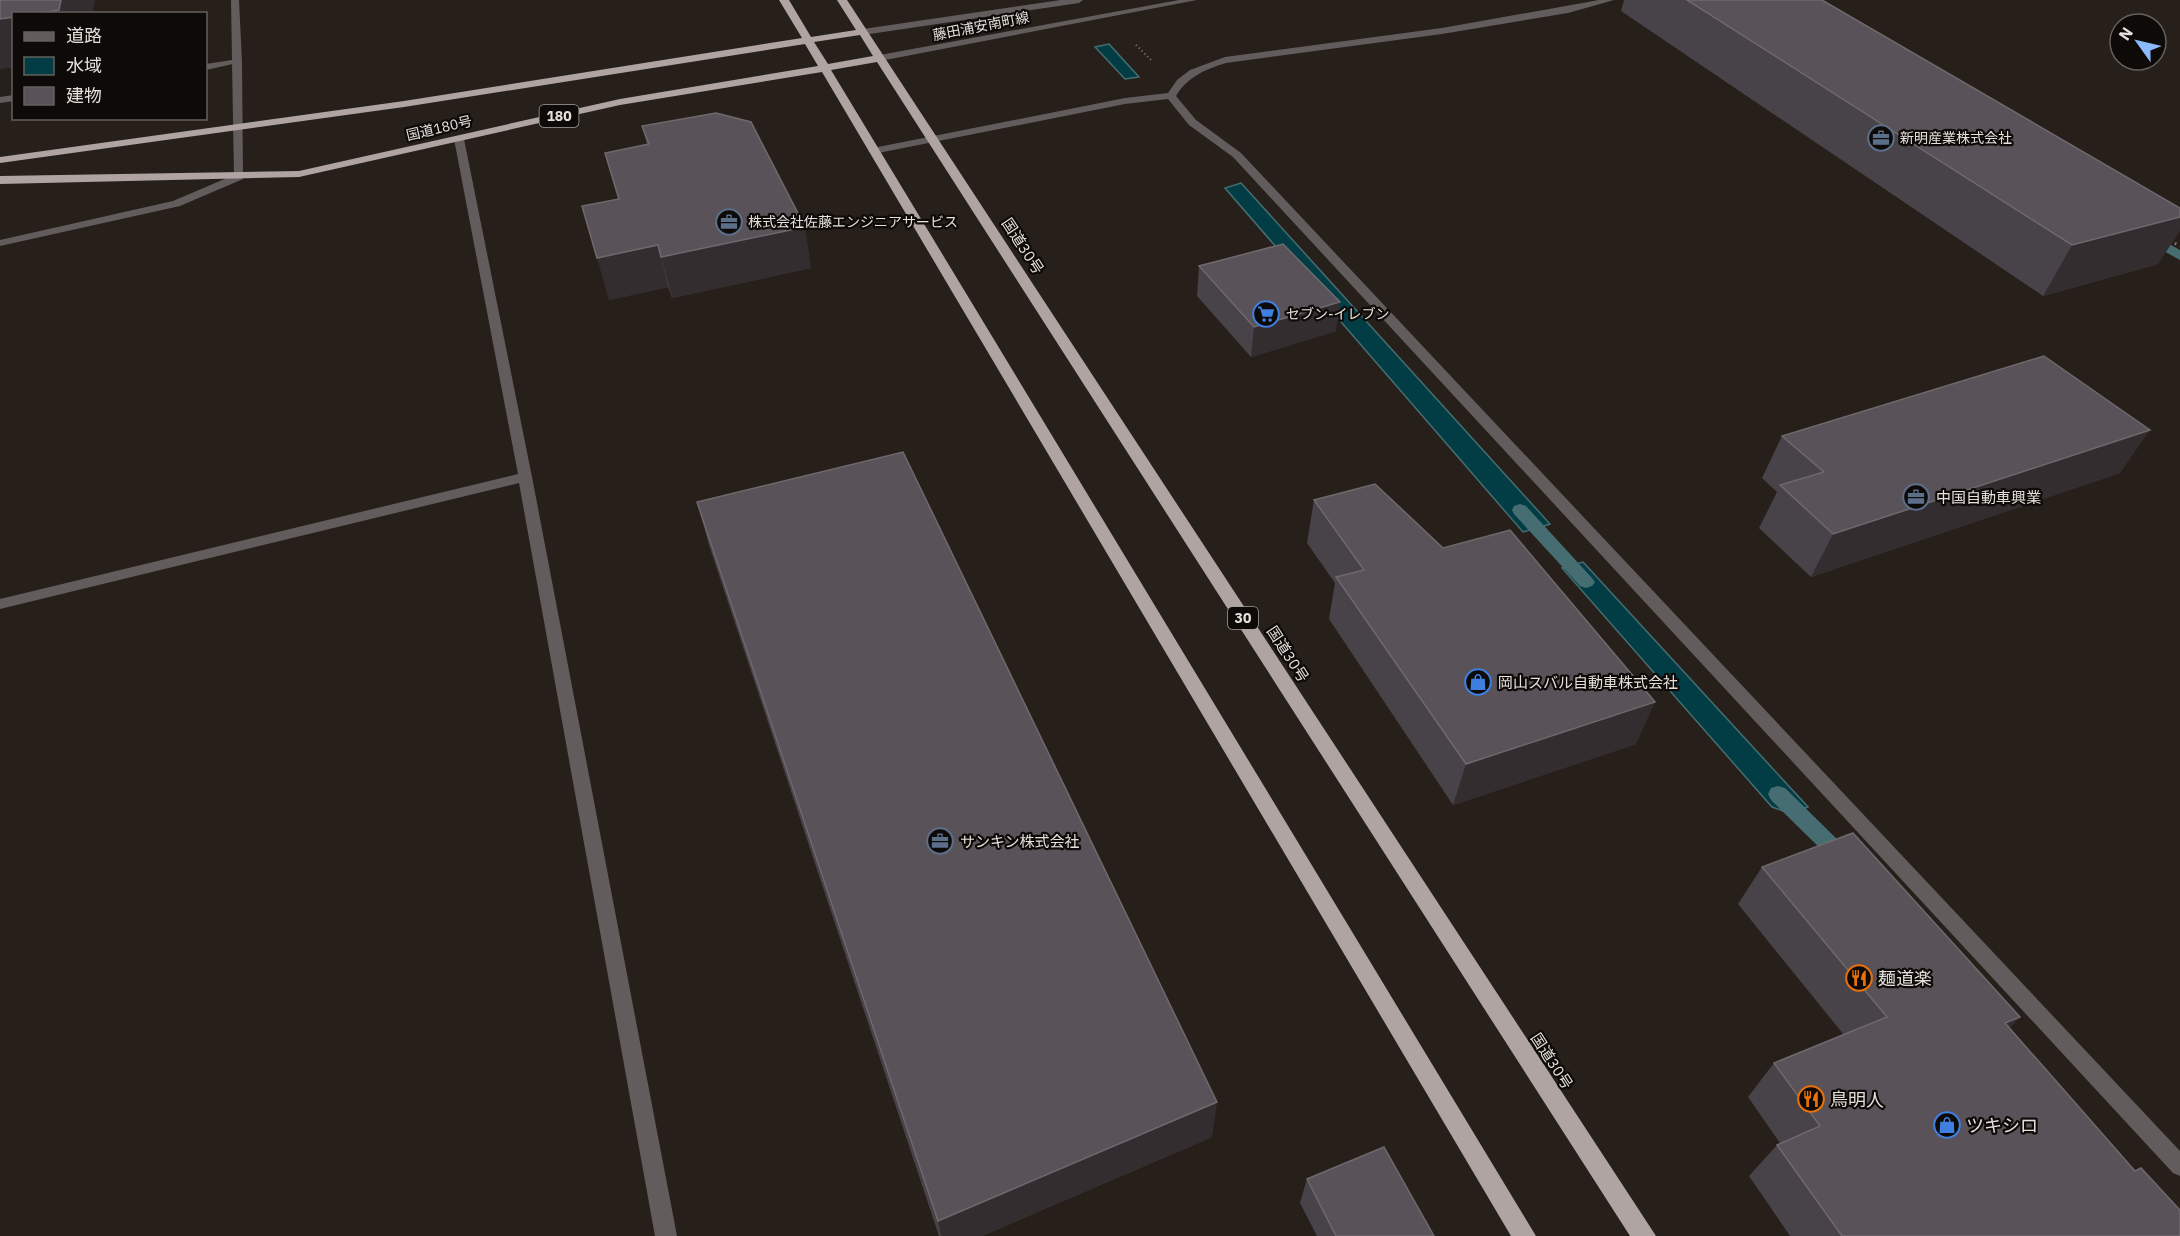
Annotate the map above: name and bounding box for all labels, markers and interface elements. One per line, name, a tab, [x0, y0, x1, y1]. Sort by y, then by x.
street label: 藤田浦安南町線	[931, 8, 1031, 44]
legend	[12, 12, 207, 120]
north arrow	[2108, 12, 2168, 72]
text: N	[2114, 23, 2137, 44]
text: 道路	[66, 24, 102, 47]
text: 水域	[66, 54, 102, 77]
text: 建物	[66, 84, 102, 107]
road number: 180	[540, 105, 578, 127]
street label: 国道180号	[404, 112, 474, 144]
office icon: 新明産業株式会社	[1866, 123, 1896, 153]
place label: 新明産業株式会社	[1900, 129, 2012, 147]
office icon: 株式会社佐藤エンジニアサービス	[714, 207, 744, 237]
place label: 株式会社佐藤エンジニアサービス	[748, 213, 958, 231]
street label: 国道30号	[998, 214, 1048, 278]
supermarket icon: セブン-イレブン	[1251, 299, 1281, 329]
place label: セブン-イレブン	[1286, 305, 1390, 323]
office icon: 中国自動車興業	[1901, 482, 1931, 512]
place label: 中国自動車興業	[1936, 488, 2041, 507]
road number: 30	[1228, 607, 1258, 629]
street label: 国道30号	[1263, 622, 1313, 686]
shop icon: 岡山スバル自動車株式会社	[1463, 667, 1493, 697]
place label: 岡山スバル自動車株式会社	[1498, 673, 1678, 692]
office icon: サンキン株式会社	[925, 826, 955, 856]
place label: サンキン株式会社	[960, 832, 1080, 851]
restaurant icon: 麺道楽	[1844, 963, 1874, 993]
place label: 麺道楽	[1878, 967, 1932, 990]
street label: 国道30号	[1527, 1029, 1577, 1093]
restaurant icon: 鳥明人	[1796, 1084, 1826, 1114]
place label: 鳥明人	[1830, 1088, 1884, 1111]
shop icon: ツキシロ	[1932, 1110, 1962, 1140]
place label: ツキシロ	[1966, 1114, 2038, 1137]

